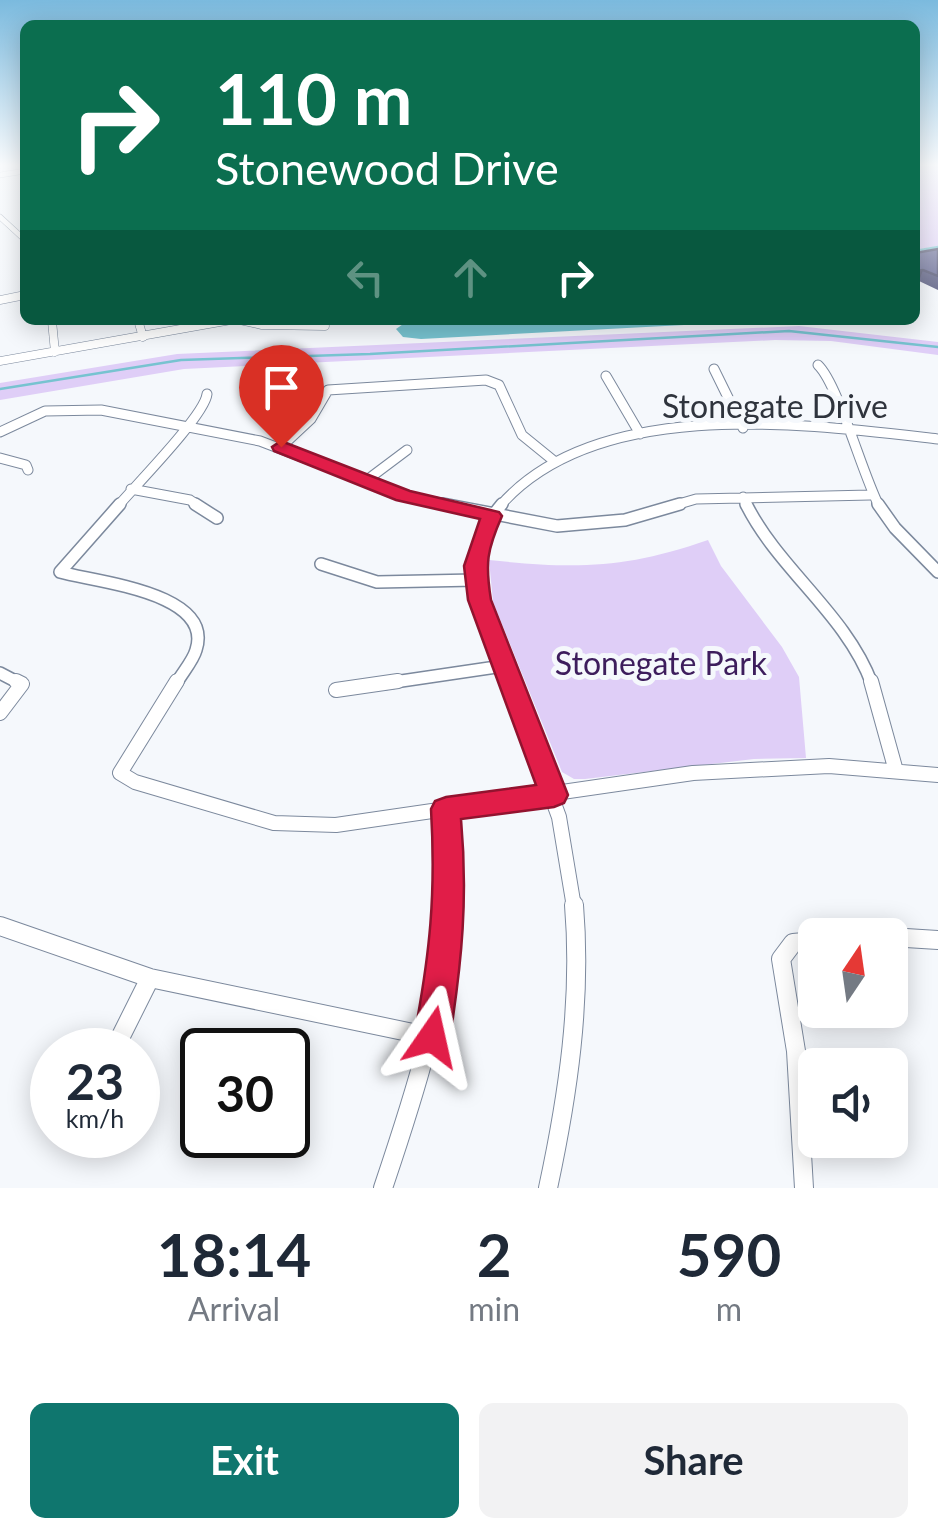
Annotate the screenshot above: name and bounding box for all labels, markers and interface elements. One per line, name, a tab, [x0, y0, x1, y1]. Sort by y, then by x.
text: 110 m	[215, 56, 412, 140]
icon: right	[50, 60, 180, 190]
text: Stonewood Drive	[215, 141, 559, 195]
icon: left	[338, 250, 393, 305]
icon: ahead	[443, 250, 498, 305]
icon: right	[548, 250, 603, 305]
pin	[239, 345, 324, 448]
icon: arrive	[254, 360, 309, 415]
street label: Stonegate Drive	[662, 386, 888, 425]
park label: Stonegate Park	[555, 643, 768, 682]
north arrow	[798, 918, 908, 1028]
map controls	[798, 918, 908, 1158]
position arrow	[380, 985, 484, 1089]
speed limit sign: 30	[180, 1028, 310, 1158]
button: sound	[798, 1048, 908, 1158]
text: 23	[66, 1051, 124, 1111]
text: km/h	[66, 1103, 124, 1133]
text: 18:14	[157, 1218, 311, 1290]
text: 2	[477, 1218, 512, 1290]
text: 590	[677, 1218, 781, 1290]
text: Arrival	[188, 1289, 280, 1328]
text: min	[468, 1289, 520, 1328]
text: m	[716, 1289, 742, 1328]
button: Exit	[30, 1403, 459, 1518]
button: Share	[479, 1403, 908, 1518]

